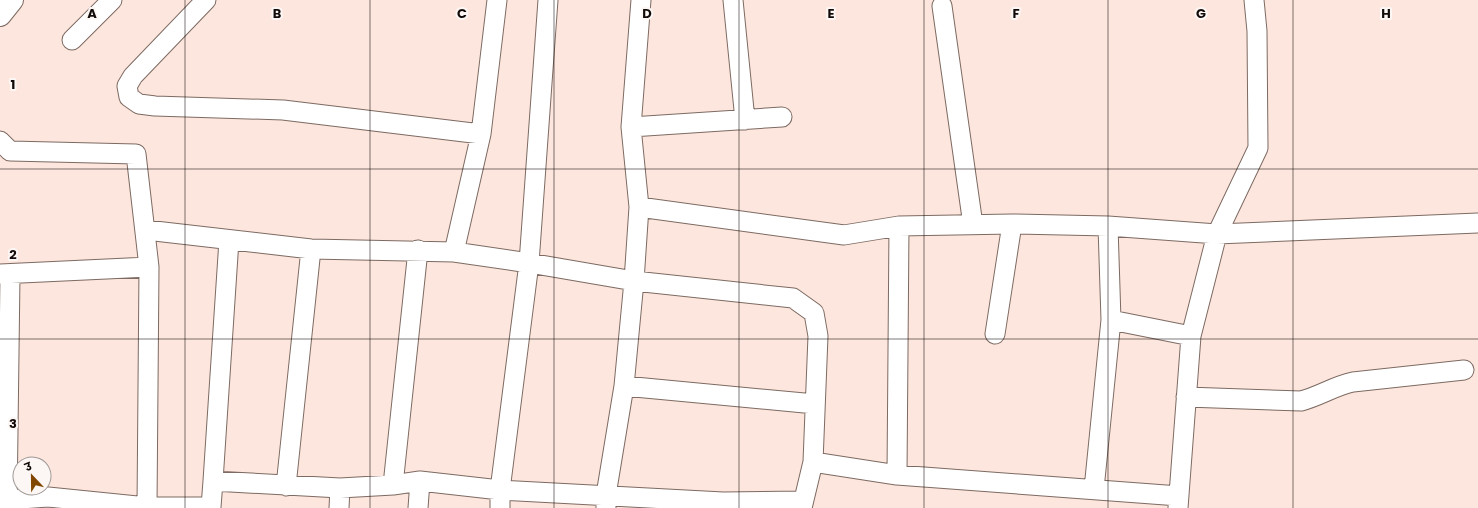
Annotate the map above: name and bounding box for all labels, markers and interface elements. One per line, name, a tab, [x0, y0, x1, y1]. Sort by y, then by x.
text: A	[87, 4, 97, 23]
text: B	[273, 4, 282, 23]
text: C	[457, 4, 467, 23]
text: D	[642, 4, 652, 23]
text: E	[827, 4, 835, 23]
text: F	[1012, 4, 1020, 23]
text: G	[1196, 4, 1206, 23]
text: H	[1381, 4, 1391, 23]
text: 1	[11, 75, 15, 94]
text: 2	[9, 245, 17, 264]
text: 3	[9, 414, 17, 433]
north arrow	[12, 456, 52, 496]
text: उ	[21, 458, 35, 476]

